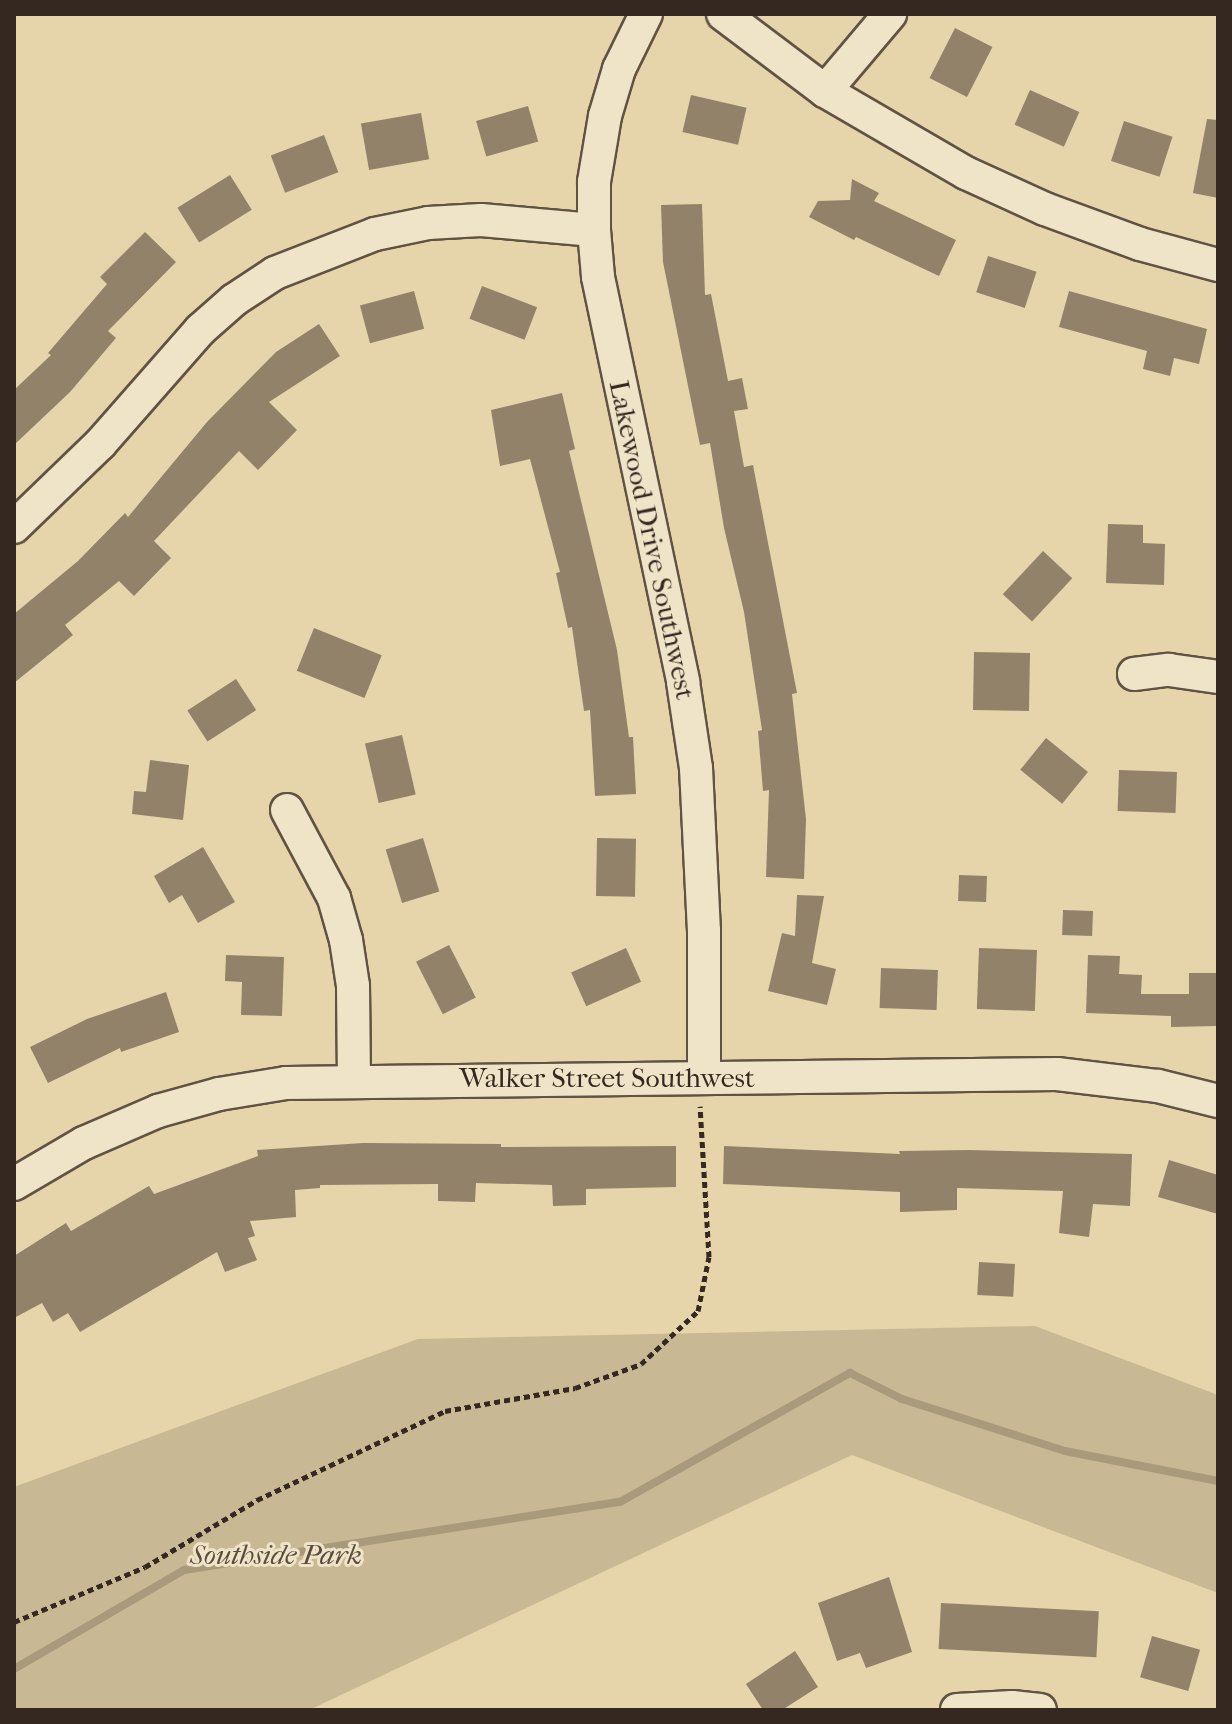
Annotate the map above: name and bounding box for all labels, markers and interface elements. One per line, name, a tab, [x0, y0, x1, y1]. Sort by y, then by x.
street label: Lakewood Drive Southwest	[602, 377, 702, 703]
street label: Walker Street Southwest	[459, 1061, 755, 1095]
park label: Southside Park	[190, 1538, 362, 1572]

